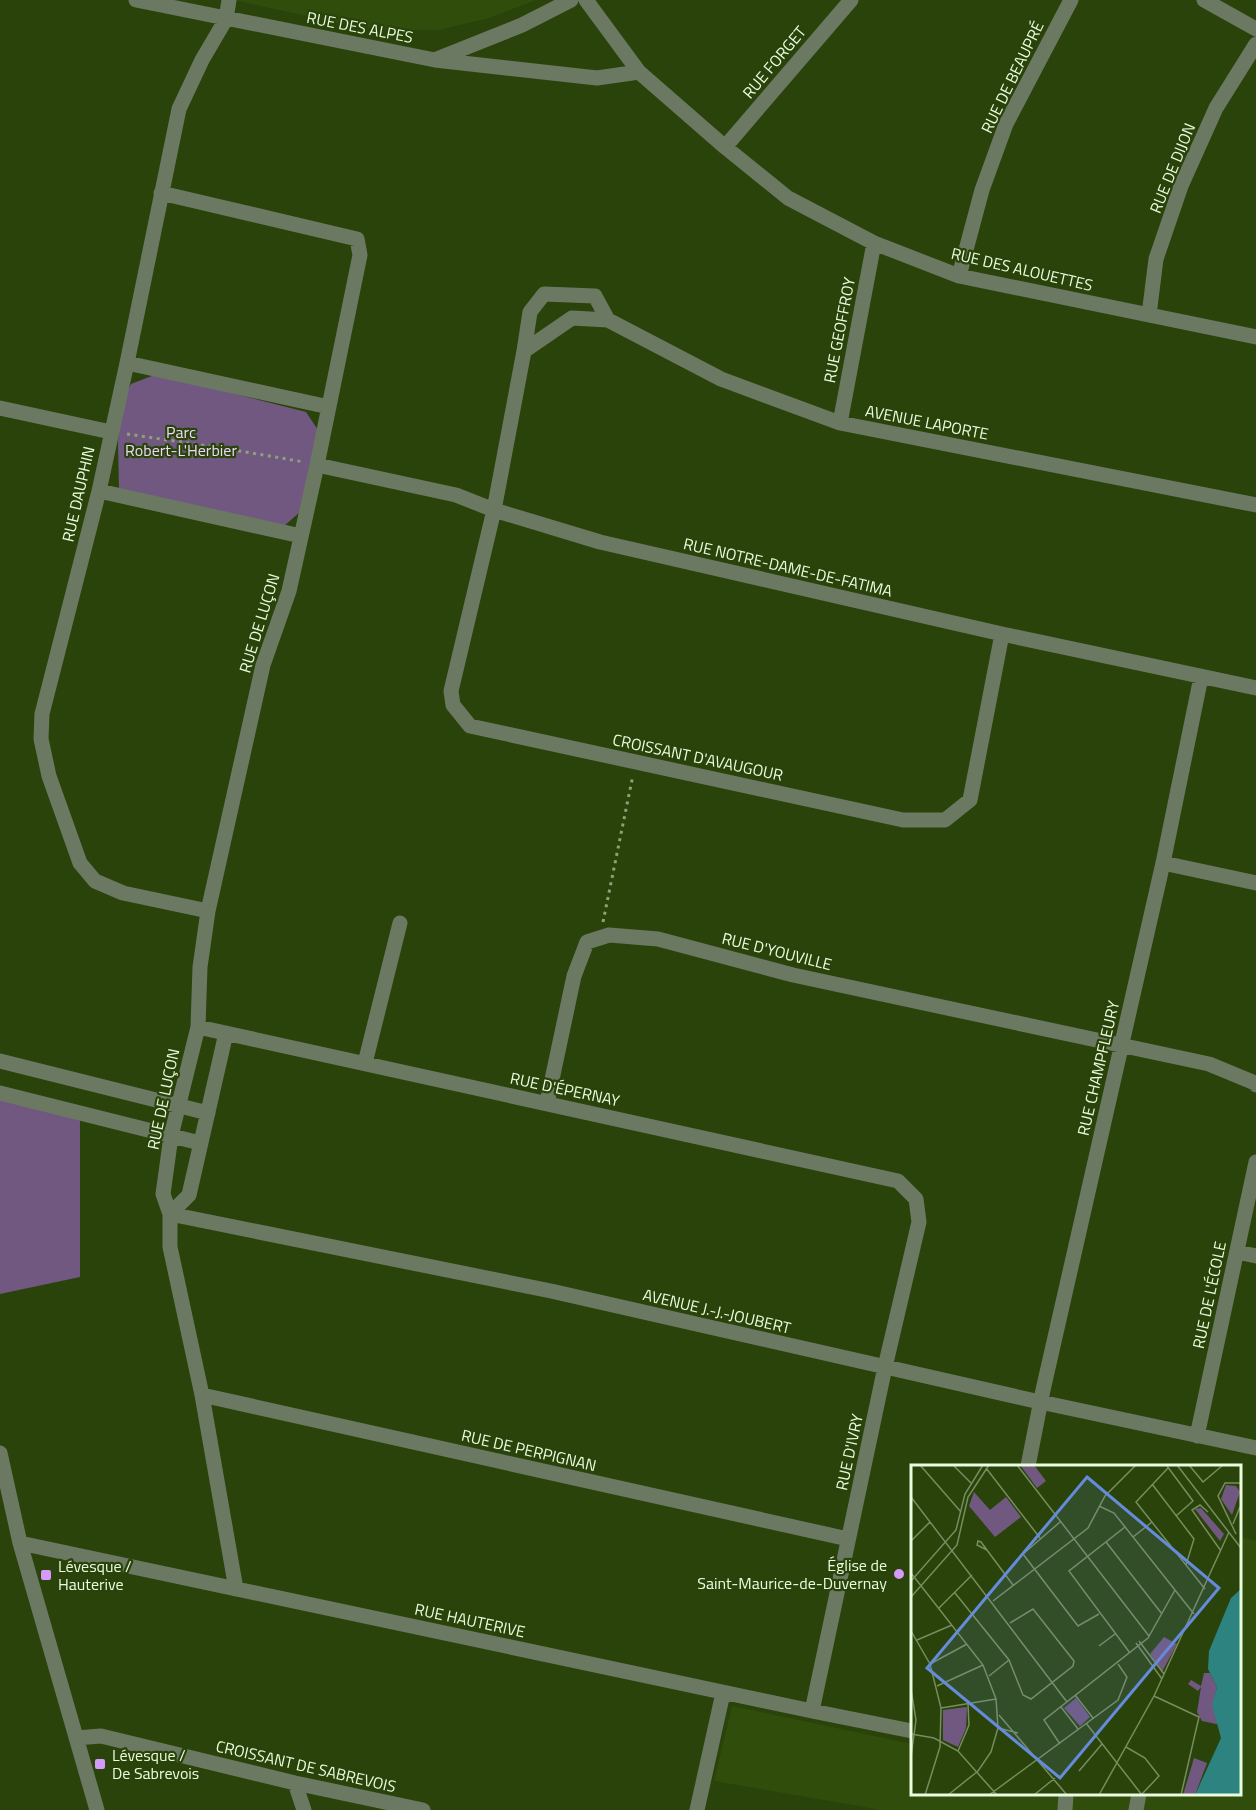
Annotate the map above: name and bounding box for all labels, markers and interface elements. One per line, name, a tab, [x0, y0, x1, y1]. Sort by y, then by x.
street label: RUE DES ALPES	[305, 5, 415, 49]
street label: RUE DE BEAUPRÉ	[975, 17, 1050, 137]
street label: RUE FORGET	[736, 20, 812, 104]
street label: RUE DE DIJON	[1143, 119, 1201, 217]
street label: RUE DES ALOUETTES	[949, 241, 1095, 297]
street label: RUE GEOFFROY	[817, 275, 861, 385]
street label: AVENUE LAPORTE	[863, 398, 991, 446]
park label: Parc Robert-L'Herbier	[125, 420, 237, 462]
street label: RUE DAUPHIN	[55, 444, 101, 544]
street label: RUE NOTRE-DAME-DE-FATIMA	[681, 531, 895, 603]
street label: RUE DE LUÇON	[232, 570, 286, 676]
street label: CROISSANT D'AVAUGOUR	[611, 727, 786, 787]
street label: RUE D'YOUVILLE	[719, 926, 835, 976]
street label: RUE CHAMPFLEURY	[1071, 998, 1125, 1138]
street label: RUE DE LUÇON	[141, 1046, 185, 1152]
street label: RUE D'ÉPERNAY	[508, 1066, 622, 1112]
street label: RUE DE L'ÉCOLE	[1186, 1239, 1232, 1351]
street label: AVENUE J.-J.-JOUBERT	[641, 1282, 794, 1340]
street label: RUE D'IVRY	[829, 1411, 869, 1492]
street label: RUE DE PERPIGNAN	[459, 1423, 599, 1477]
inset map	[911, 1465, 1241, 1795]
place label: Église de Saint-Maurice-de-Duvernay	[697, 1553, 887, 1595]
place label: Lévesque / Hauterive	[58, 1554, 132, 1596]
marker: Église de Saint-Maurice-de-Duvernay	[892, 1567, 906, 1581]
marker: Lévesque / Hauterive	[39, 1568, 53, 1582]
street label: RUE HAUTERIVE	[413, 1597, 528, 1643]
street label: CROISSANT DE SABREVOIS	[214, 1734, 398, 1798]
place label: Lévesque / De Sabrevois	[112, 1743, 199, 1785]
marker: Lévesque / De Sabrevois	[93, 1757, 107, 1771]

